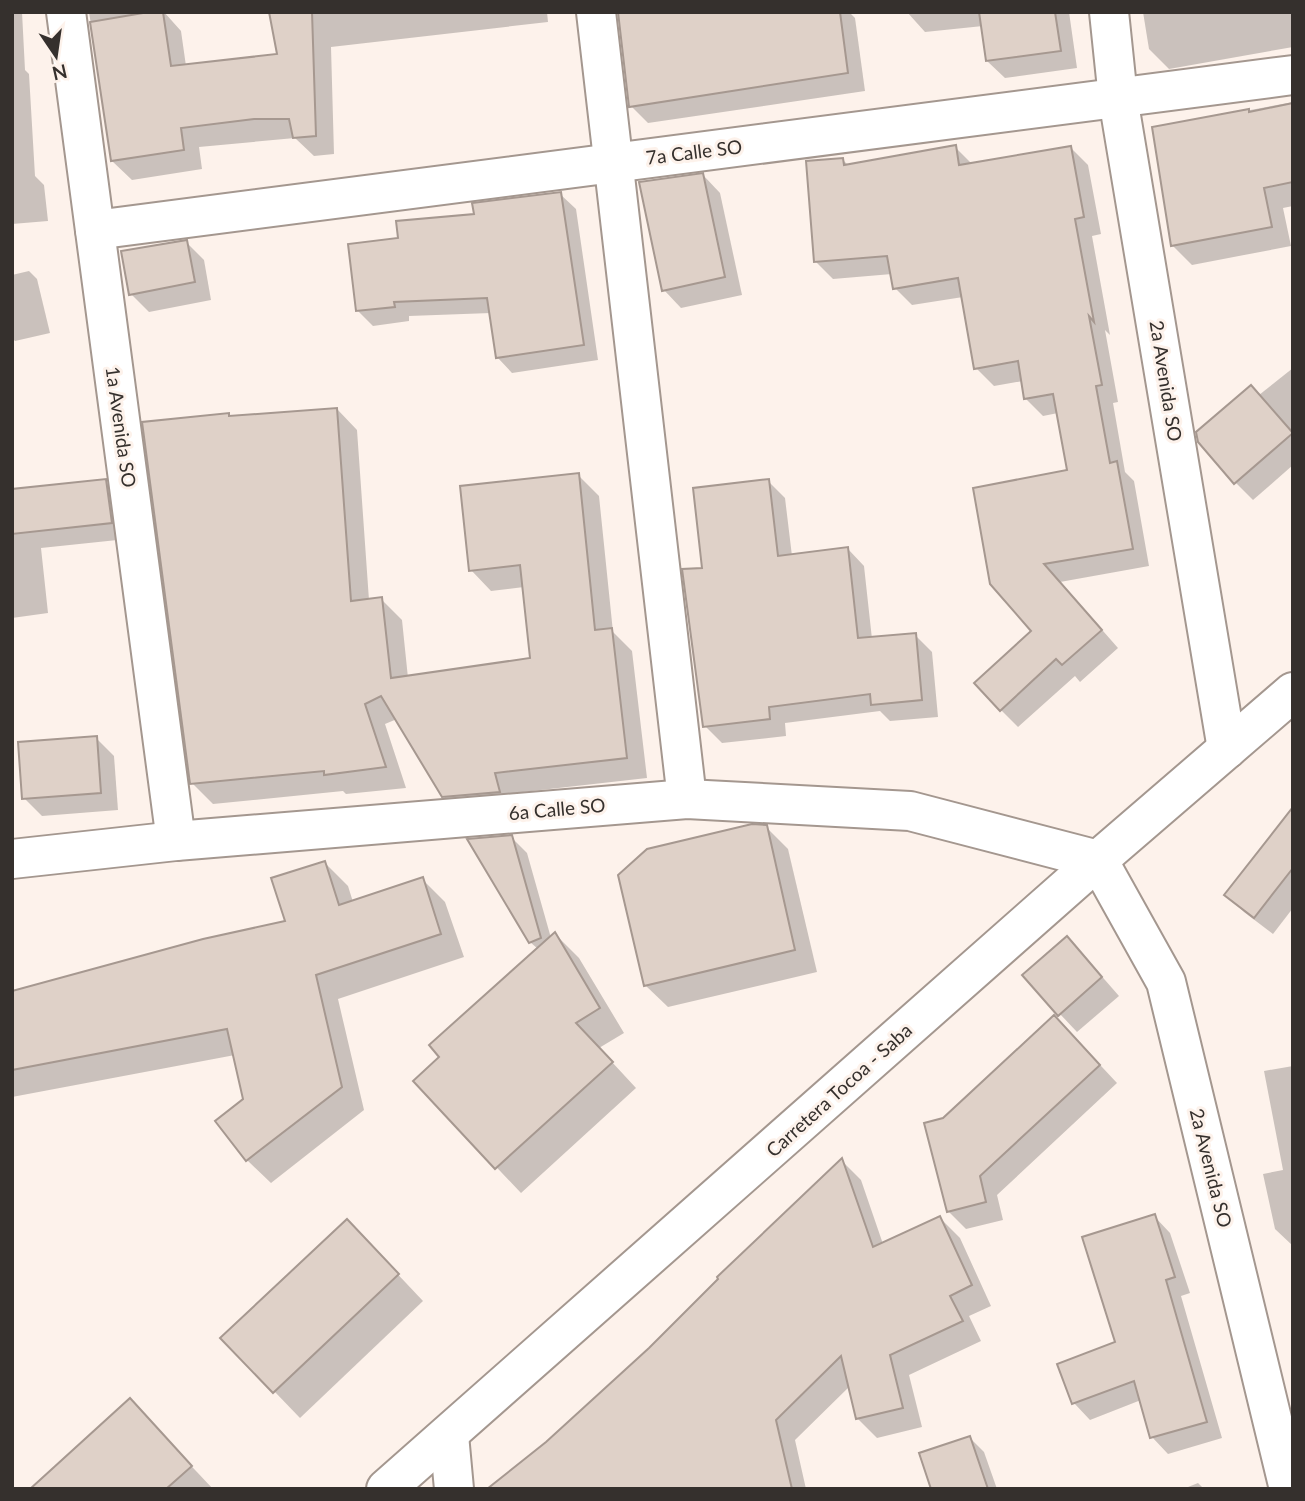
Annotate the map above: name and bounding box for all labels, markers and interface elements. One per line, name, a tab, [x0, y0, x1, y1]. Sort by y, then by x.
north arrow	[21, 21, 91, 91]
text: N	[50, 60, 70, 86]
street label: 7a Calle SO	[644, 134, 743, 169]
street label: 2a Avenida SO	[1146, 319, 1187, 443]
street label: 1a Avenida SO	[102, 365, 141, 489]
street label: 6a Calle SO	[508, 793, 606, 824]
street label: Carretera Tocoa - Saba	[761, 1018, 916, 1161]
street label: 2a Avenida SO	[1186, 1106, 1237, 1230]

